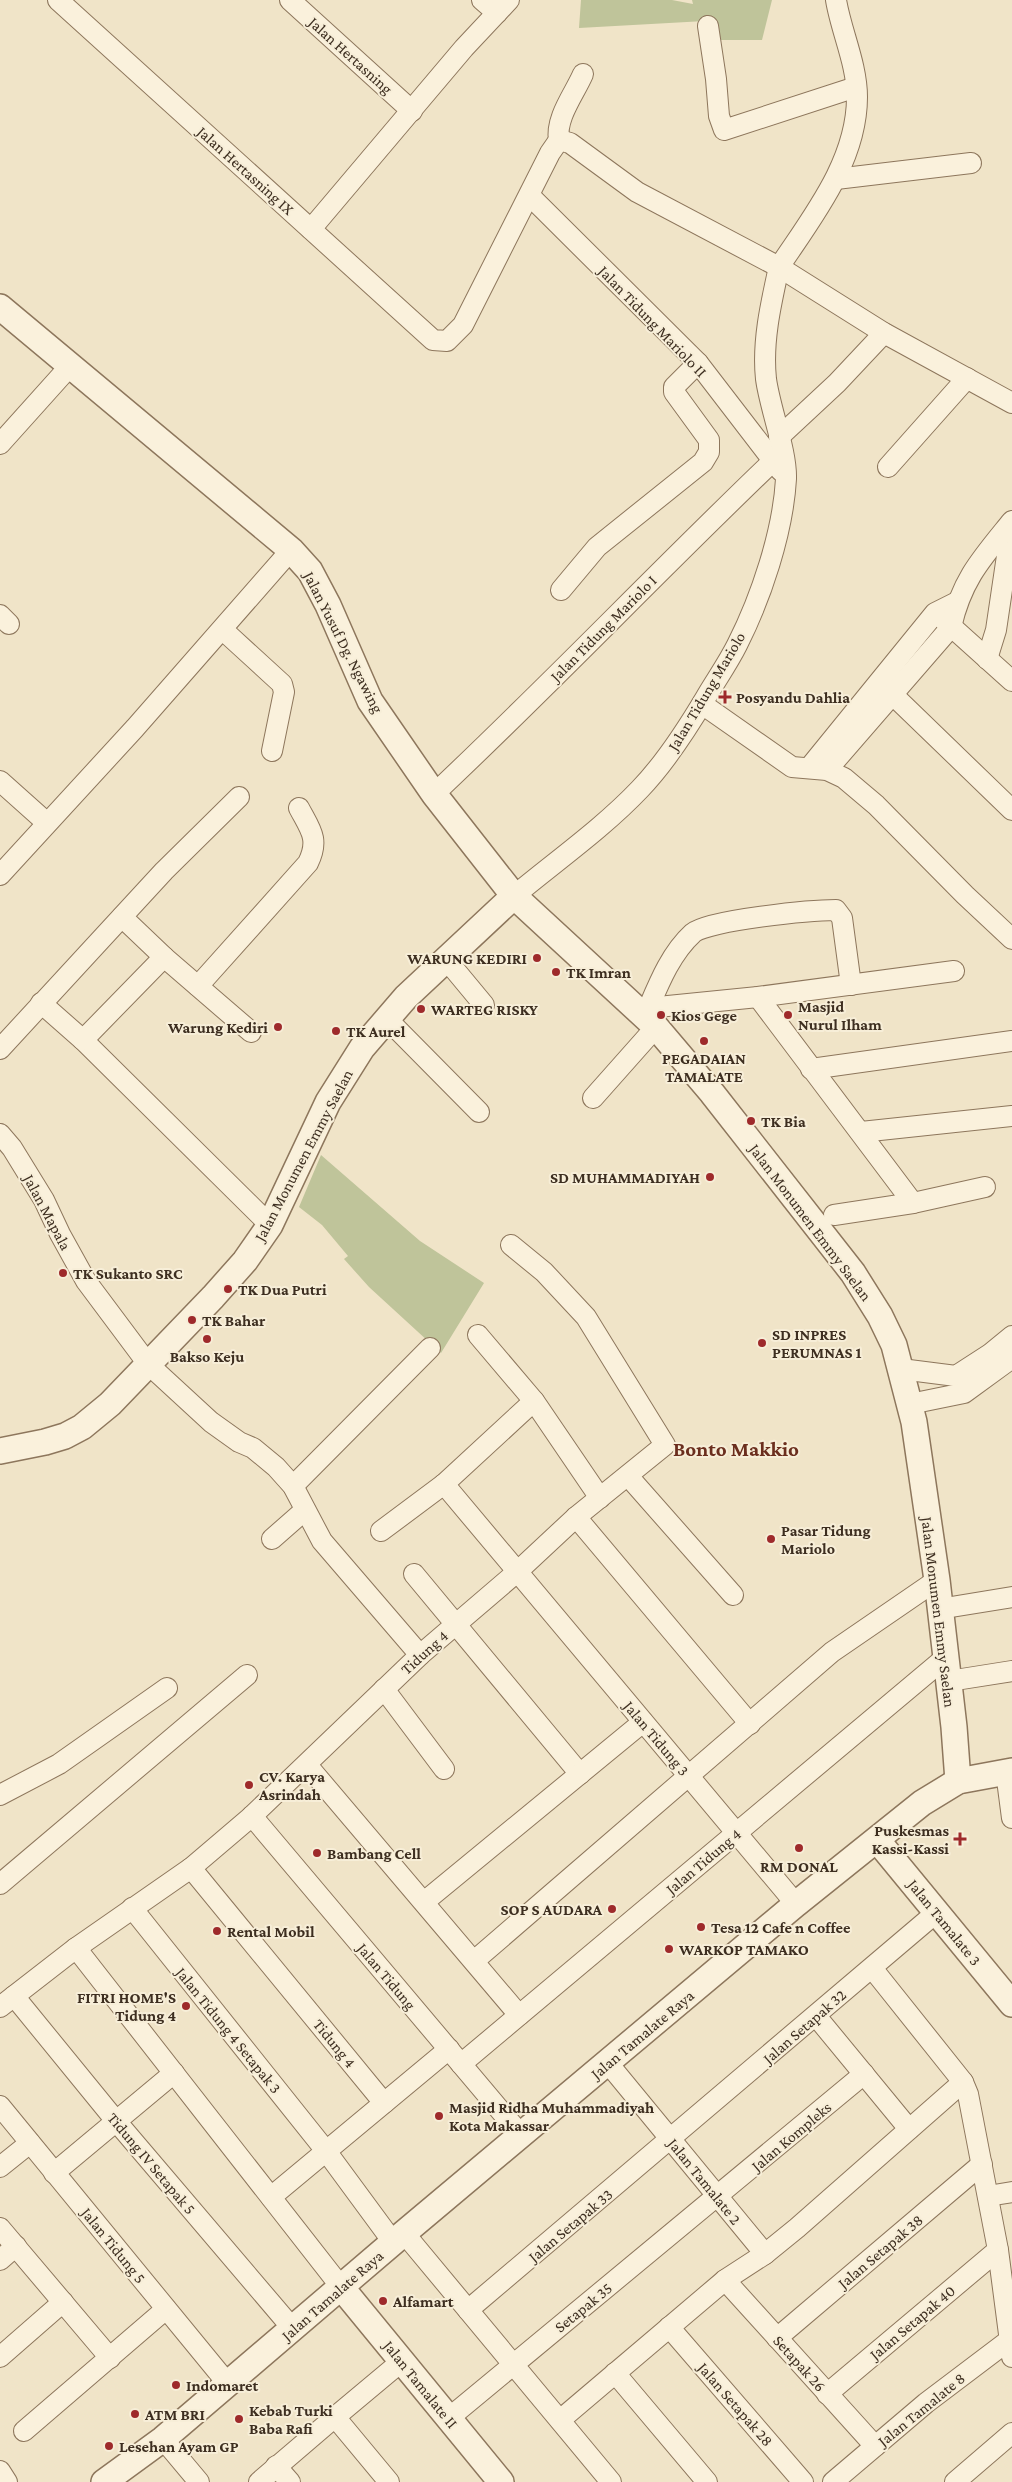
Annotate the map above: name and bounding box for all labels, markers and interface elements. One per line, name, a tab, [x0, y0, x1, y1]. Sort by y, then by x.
street label: Jalan Hertasning	[303, 12, 396, 98]
street label: Jalan Hertasning IX	[192, 121, 298, 219]
street label: Jalan Tidung Mariolo II	[593, 261, 710, 381]
street label: Jalan Yusuf Dg. Ngawing	[299, 567, 387, 716]
street label: Jalan Tidung Mariolo I	[545, 572, 661, 687]
street label: Jalan Tidung Mariolo	[663, 629, 749, 756]
place label: Posyandu Dahlia	[736, 689, 850, 706]
marker: Posyandu Dahlia	[718, 690, 732, 704]
place label: WARUNG KEDIRI	[406, 950, 527, 967]
marker: WARUNG KEDIRI	[531, 952, 543, 964]
place label: TK Imran	[566, 964, 631, 981]
marker: TK Imran	[550, 966, 562, 978]
place label: Masjid Nurul Ilham	[798, 998, 882, 1033]
place label: WARTEG RISKY	[430, 1001, 539, 1018]
marker: WARTEG RISKY	[415, 1003, 427, 1015]
place label: Kios Gege	[671, 1007, 738, 1024]
marker: Kios Gege	[655, 1009, 667, 1021]
marker: Masjid Nurul Ilham	[782, 1009, 794, 1021]
place label: Warung Kediri	[167, 1019, 268, 1036]
marker: Warung Kediri	[272, 1021, 284, 1033]
place label: TK Aurel	[346, 1023, 406, 1040]
marker: TK Aurel	[330, 1025, 342, 1037]
marker: PEGADAIAN TAMALATE	[698, 1035, 710, 1047]
place label: PEGADAIAN TAMALATE	[662, 1050, 746, 1085]
street label: Jalan Monumen Emmy Saelan	[250, 1066, 357, 1246]
place label: TK Bia	[761, 1113, 806, 1130]
marker: TK Bia	[745, 1115, 757, 1127]
street label: Jalan Monumen Emmy Saelan	[744, 1139, 875, 1305]
place label: SD MUHAMMADIYAH	[550, 1169, 700, 1186]
street label: Jalan Mapala	[19, 1170, 75, 1254]
marker: SD MUHAMMADIYAH	[704, 1171, 716, 1183]
place label: TK Sukanto SRC	[73, 1265, 183, 1282]
marker: TK Sukanto SRC	[57, 1267, 69, 1279]
place label: TK Dua Putri	[238, 1281, 327, 1298]
marker: TK Dua Putri	[222, 1283, 234, 1295]
place label: TK Bahar	[202, 1312, 266, 1329]
marker: TK Bahar	[186, 1314, 198, 1326]
place label: SD INPRES PERUMNAS 1	[772, 1326, 862, 1361]
marker: Bakso Keju	[201, 1333, 213, 1345]
marker: SD INPRES PERUMNAS 1	[756, 1337, 768, 1349]
place label: Bakso Keju	[170, 1348, 244, 1366]
district label: Bonto Makkio	[673, 1437, 799, 1461]
street label: Jalan Monumen Emmy Saelan	[917, 1514, 959, 1709]
place label: Pasar Tidung Mariolo	[781, 1522, 871, 1557]
marker: Pasar Tidung Mariolo	[765, 1533, 777, 1545]
street label: Tidung 4	[397, 1627, 452, 1679]
street label: Jalan Tidung 3	[618, 1696, 693, 1780]
place label: CV. Karya Asrindah	[258, 1768, 325, 1803]
marker: CV. Karya Asrindah	[243, 1779, 255, 1791]
place label: Puskesmas Kassi-Kassi	[872, 1822, 949, 1857]
street label: Jalan Tidung 4	[661, 1825, 745, 1900]
marker: Puskesmas Kassi-Kassi	[953, 1832, 967, 1846]
marker: RM DONAL	[793, 1842, 805, 1854]
place label: Bambang Cell	[327, 1845, 421, 1862]
marker: Bambang Cell	[311, 1847, 323, 1859]
place label: RM DONAL	[760, 1858, 838, 1875]
street label: Jalan Tamalate 3	[903, 1874, 984, 1969]
place label: SOP S AUDARA	[501, 1901, 602, 1918]
marker: SOP S AUDARA	[606, 1903, 618, 1915]
place label: Tesa 12 Cafe n Coffee	[711, 1919, 851, 1936]
marker: Tesa 12 Cafe n Coffee	[695, 1921, 707, 1933]
place label: Rental Mobil	[227, 1923, 315, 1940]
marker: Rental Mobil	[211, 1925, 223, 1937]
street label: Jalan Tidung	[352, 1938, 419, 2014]
place label: WARKOP TAMAKO	[678, 1941, 809, 1958]
marker: WARKOP TAMAKO	[663, 1943, 675, 1955]
street label: Jalan Tidung 4 Setapak 3	[171, 1962, 285, 2097]
street label: Jalan Tamalate Raya	[586, 1986, 698, 2084]
street label: Jalan Setapak 32	[758, 1986, 850, 2069]
place label: FITRI HOME'S Tidung 4	[77, 1989, 176, 2024]
marker: FITRI HOME'S Tidung 4	[180, 2000, 192, 2012]
street label: Tidung 4	[309, 2016, 359, 2072]
street label: Jalan Kompleks	[747, 2098, 835, 2177]
place label: Masjid Ridha Muhammadiyah Kota Makassar	[449, 2099, 654, 2134]
street label: Tidung IV Setapak 5	[103, 2109, 199, 2218]
marker: Masjid Ridha Muhammadiyah Kota Makassar	[433, 2110, 445, 2122]
street label: Jalan Tamalate 2	[663, 2133, 745, 2229]
street label: Jalan Setapak 33	[523, 2185, 616, 2267]
street label: Jalan Tidung 5	[76, 2203, 149, 2287]
street label: Jalan Setapak 38	[833, 2211, 927, 2294]
street label: Jalan Tamalate Raya	[277, 2246, 388, 2346]
street label: Setapak 35	[551, 2279, 616, 2336]
street label: Jalan Setapak 40	[865, 2282, 959, 2365]
place label: Alfamart	[392, 2293, 454, 2310]
marker: Alfamart	[377, 2295, 389, 2307]
street label: Setapak 26	[769, 2332, 829, 2395]
street label: Jalan Tamalate II	[378, 2336, 461, 2432]
street label: Jalan Setapak 28	[693, 2358, 777, 2450]
street label: Jalan Tamalate 8	[873, 2369, 969, 2452]
place label: Indomaret	[186, 2377, 258, 2394]
marker: Indomaret	[170, 2379, 182, 2391]
place label: Kebab Turki Baba Rafi	[249, 2402, 333, 2437]
place label: ATM BRI	[144, 2406, 205, 2423]
marker: ATM BRI	[129, 2408, 141, 2420]
marker: Kebab Turki Baba Rafi	[233, 2413, 245, 2425]
place label: Lesehan Ayam GP	[119, 2438, 239, 2455]
marker: Lesehan Ayam GP	[103, 2440, 115, 2452]

